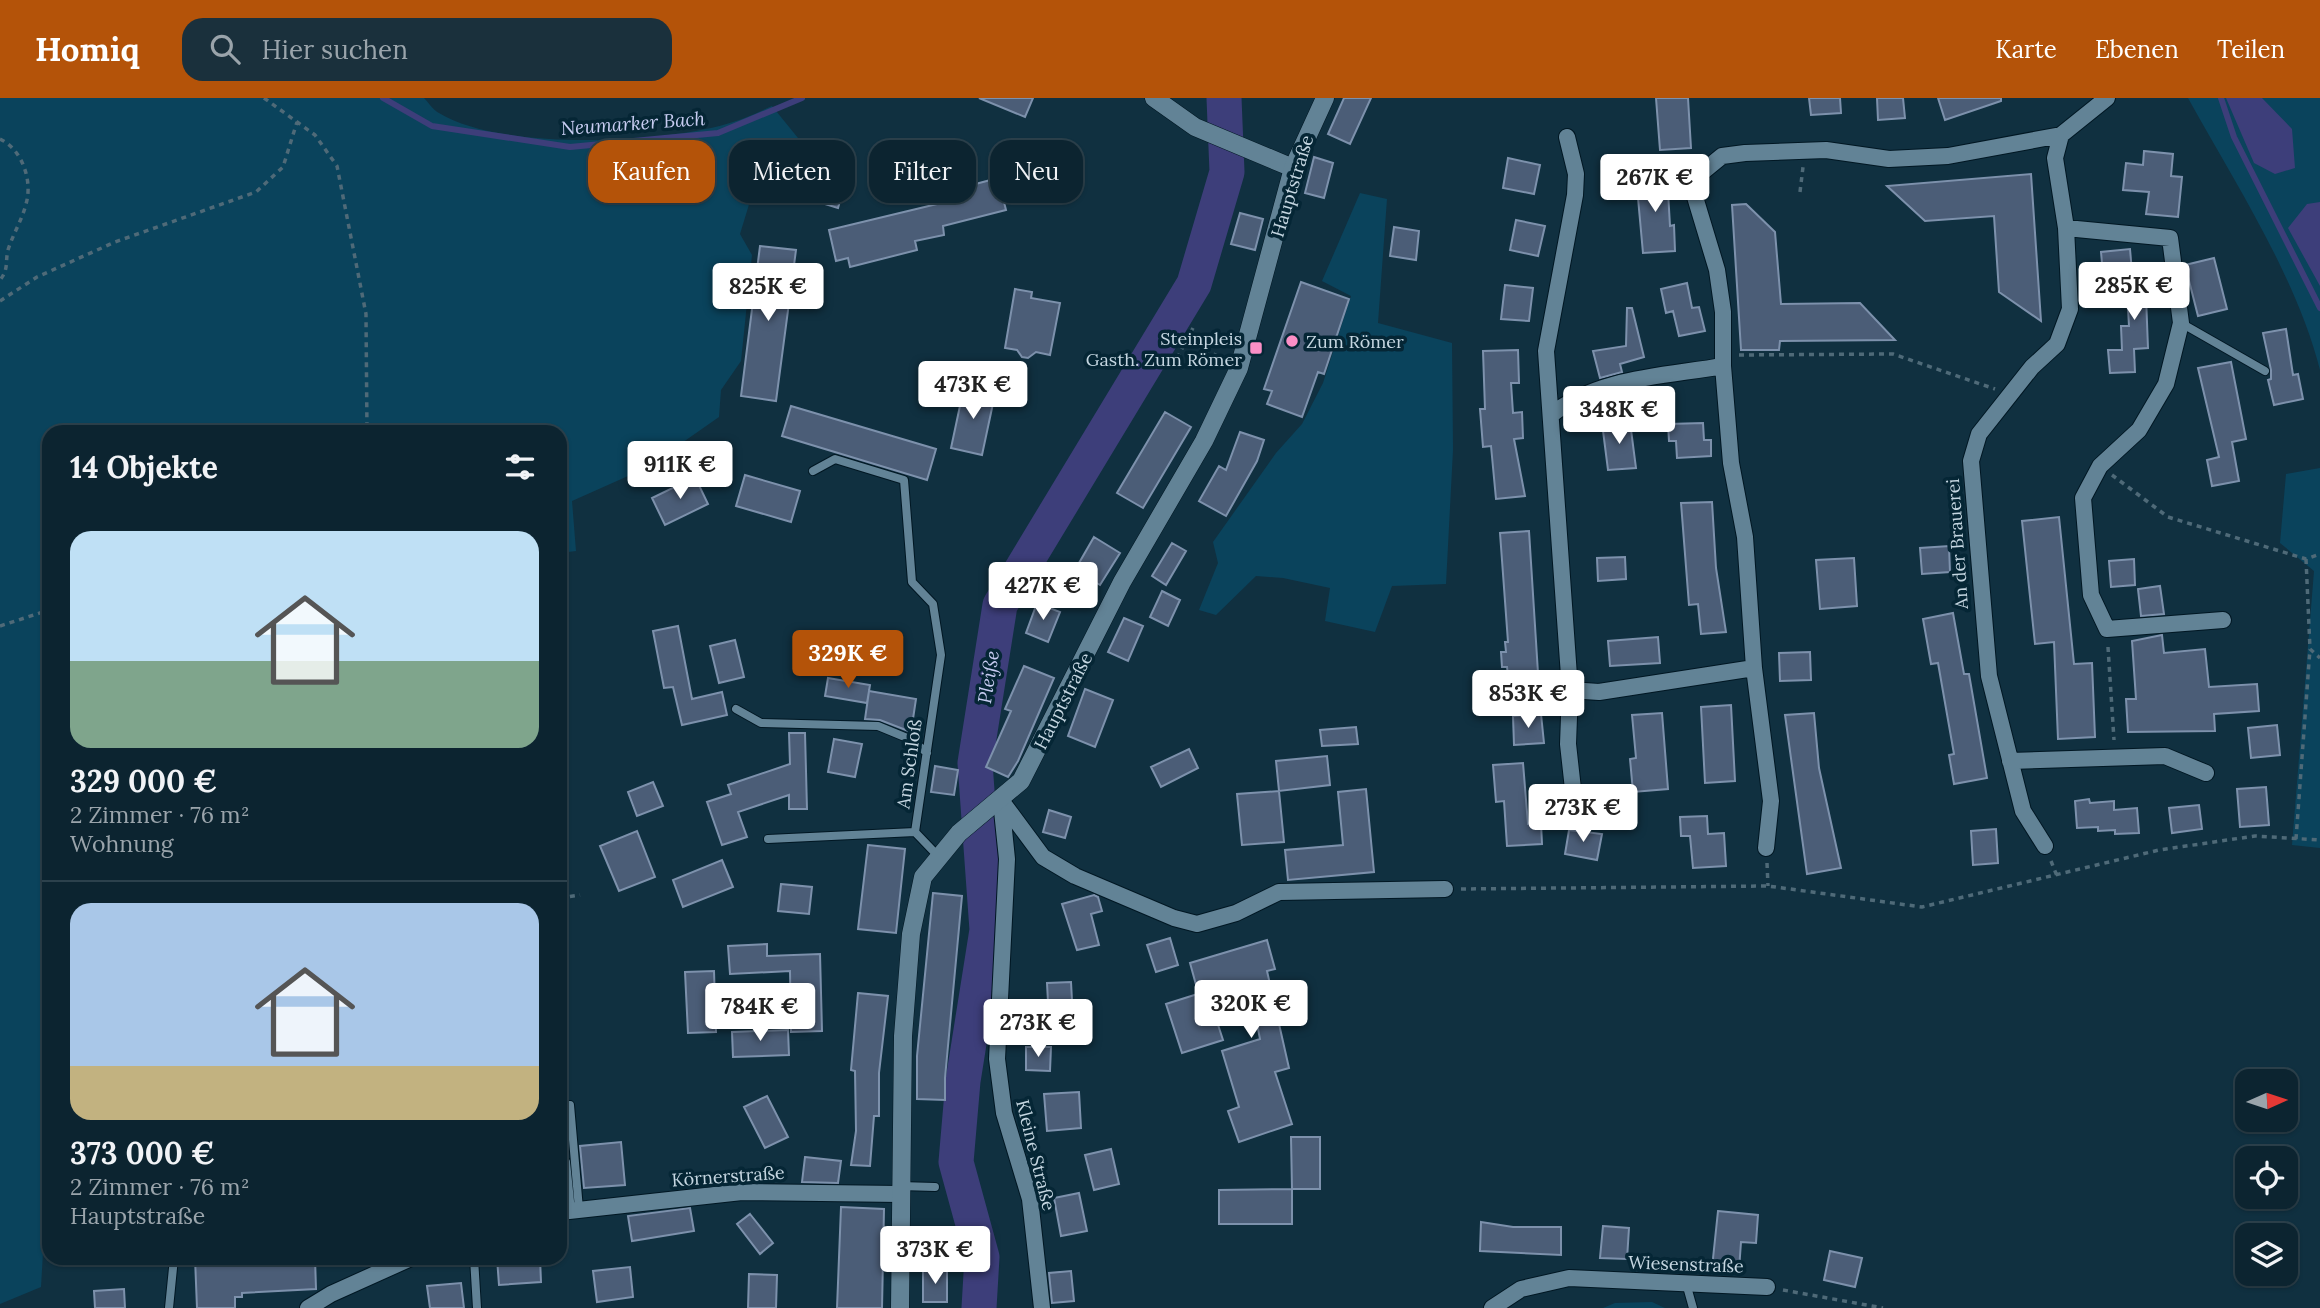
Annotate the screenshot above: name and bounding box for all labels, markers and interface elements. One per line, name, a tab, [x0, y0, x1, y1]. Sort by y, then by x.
search box	[182, 18, 672, 81]
text: Homiq	[35, 28, 140, 70]
icon: search	[206, 30, 244, 68]
text: Hier suchen	[262, 33, 408, 66]
text: Karte	[1995, 34, 2057, 65]
text: Ebenen	[2095, 34, 2179, 65]
text: Teilen	[2217, 34, 2285, 65]
water label: Neumarker Bach	[560, 106, 706, 140]
street label: Hauptstraße	[1266, 132, 1319, 240]
chip: Kaufen	[588, 140, 715, 203]
chip: Mieten	[729, 140, 855, 203]
chip: Filter	[869, 140, 976, 203]
chip: Neu	[990, 140, 1083, 203]
pin: 267K €	[1598, 155, 1712, 214]
text: 267K €	[1616, 162, 1694, 191]
pin: 285K €	[2077, 262, 2191, 322]
pin: 825K €	[711, 264, 825, 323]
text: 285K €	[2095, 270, 2173, 299]
text: 825K €	[729, 271, 807, 300]
place label: Steinpleis Gasth. Zum Römer	[1086, 327, 1242, 371]
place label: Zum Römer	[1306, 330, 1404, 353]
marker: Zum Römer	[1284, 333, 1300, 349]
marker: Steinpleis Gasth. Zum Römer	[1248, 340, 1264, 356]
pin: 473K €	[916, 362, 1030, 421]
text: 473K €	[934, 369, 1012, 398]
pin: 348K €	[1562, 386, 1676, 446]
text: 348K €	[1579, 394, 1659, 423]
pin: 911K €	[623, 442, 737, 501]
text: 14 Objekte	[70, 448, 218, 486]
icon: filters	[501, 448, 539, 486]
text: 911K €	[644, 449, 716, 478]
street label: An der Brauerei	[1941, 478, 1973, 611]
pin: 427K €	[986, 562, 1100, 622]
text: 427K €	[1005, 570, 1081, 599]
icon: home	[242, 577, 368, 703]
pin: 329K €	[791, 630, 905, 690]
text: 329K €	[808, 638, 888, 667]
street label: Hauptstraße	[1029, 648, 1097, 753]
water label: Pleiße	[972, 649, 1004, 705]
pin: 853K €	[1471, 670, 1585, 730]
text: 853K €	[1488, 678, 1568, 707]
street label: Am Schloß	[891, 718, 927, 811]
text: 329 000 €	[70, 762, 217, 800]
pin: 273K €	[1526, 784, 1640, 844]
text: 273K €	[1545, 792, 1621, 821]
text: 2 Zimmer · 76 m²	[70, 800, 250, 829]
text: Wohnung	[70, 829, 174, 858]
icon: home	[242, 949, 368, 1075]
pin: 320K €	[1194, 981, 1308, 1040]
pin: 784K €	[703, 984, 817, 1043]
text: 320K €	[1211, 988, 1291, 1017]
text: 784K €	[721, 991, 799, 1020]
pin: 273K €	[981, 1000, 1095, 1059]
text: 273K €	[1000, 1007, 1076, 1036]
north arrow	[2235, 1069, 2298, 1132]
map controls	[2235, 1069, 2298, 1286]
street label: Kleine Straße	[1011, 1097, 1061, 1213]
text: 373 000 €	[70, 1134, 215, 1172]
button: locate	[2235, 1146, 2298, 1209]
street label: Körnerstraße	[671, 1161, 785, 1191]
text: 2 Zimmer · 76 m²	[70, 1172, 250, 1201]
text: Hauptstraße	[70, 1201, 205, 1230]
button: layers	[2235, 1223, 2298, 1286]
pin: 373K €	[878, 1226, 992, 1286]
text: 373K €	[896, 1234, 974, 1263]
street label: Wiesenstraße	[1628, 1250, 1744, 1278]

